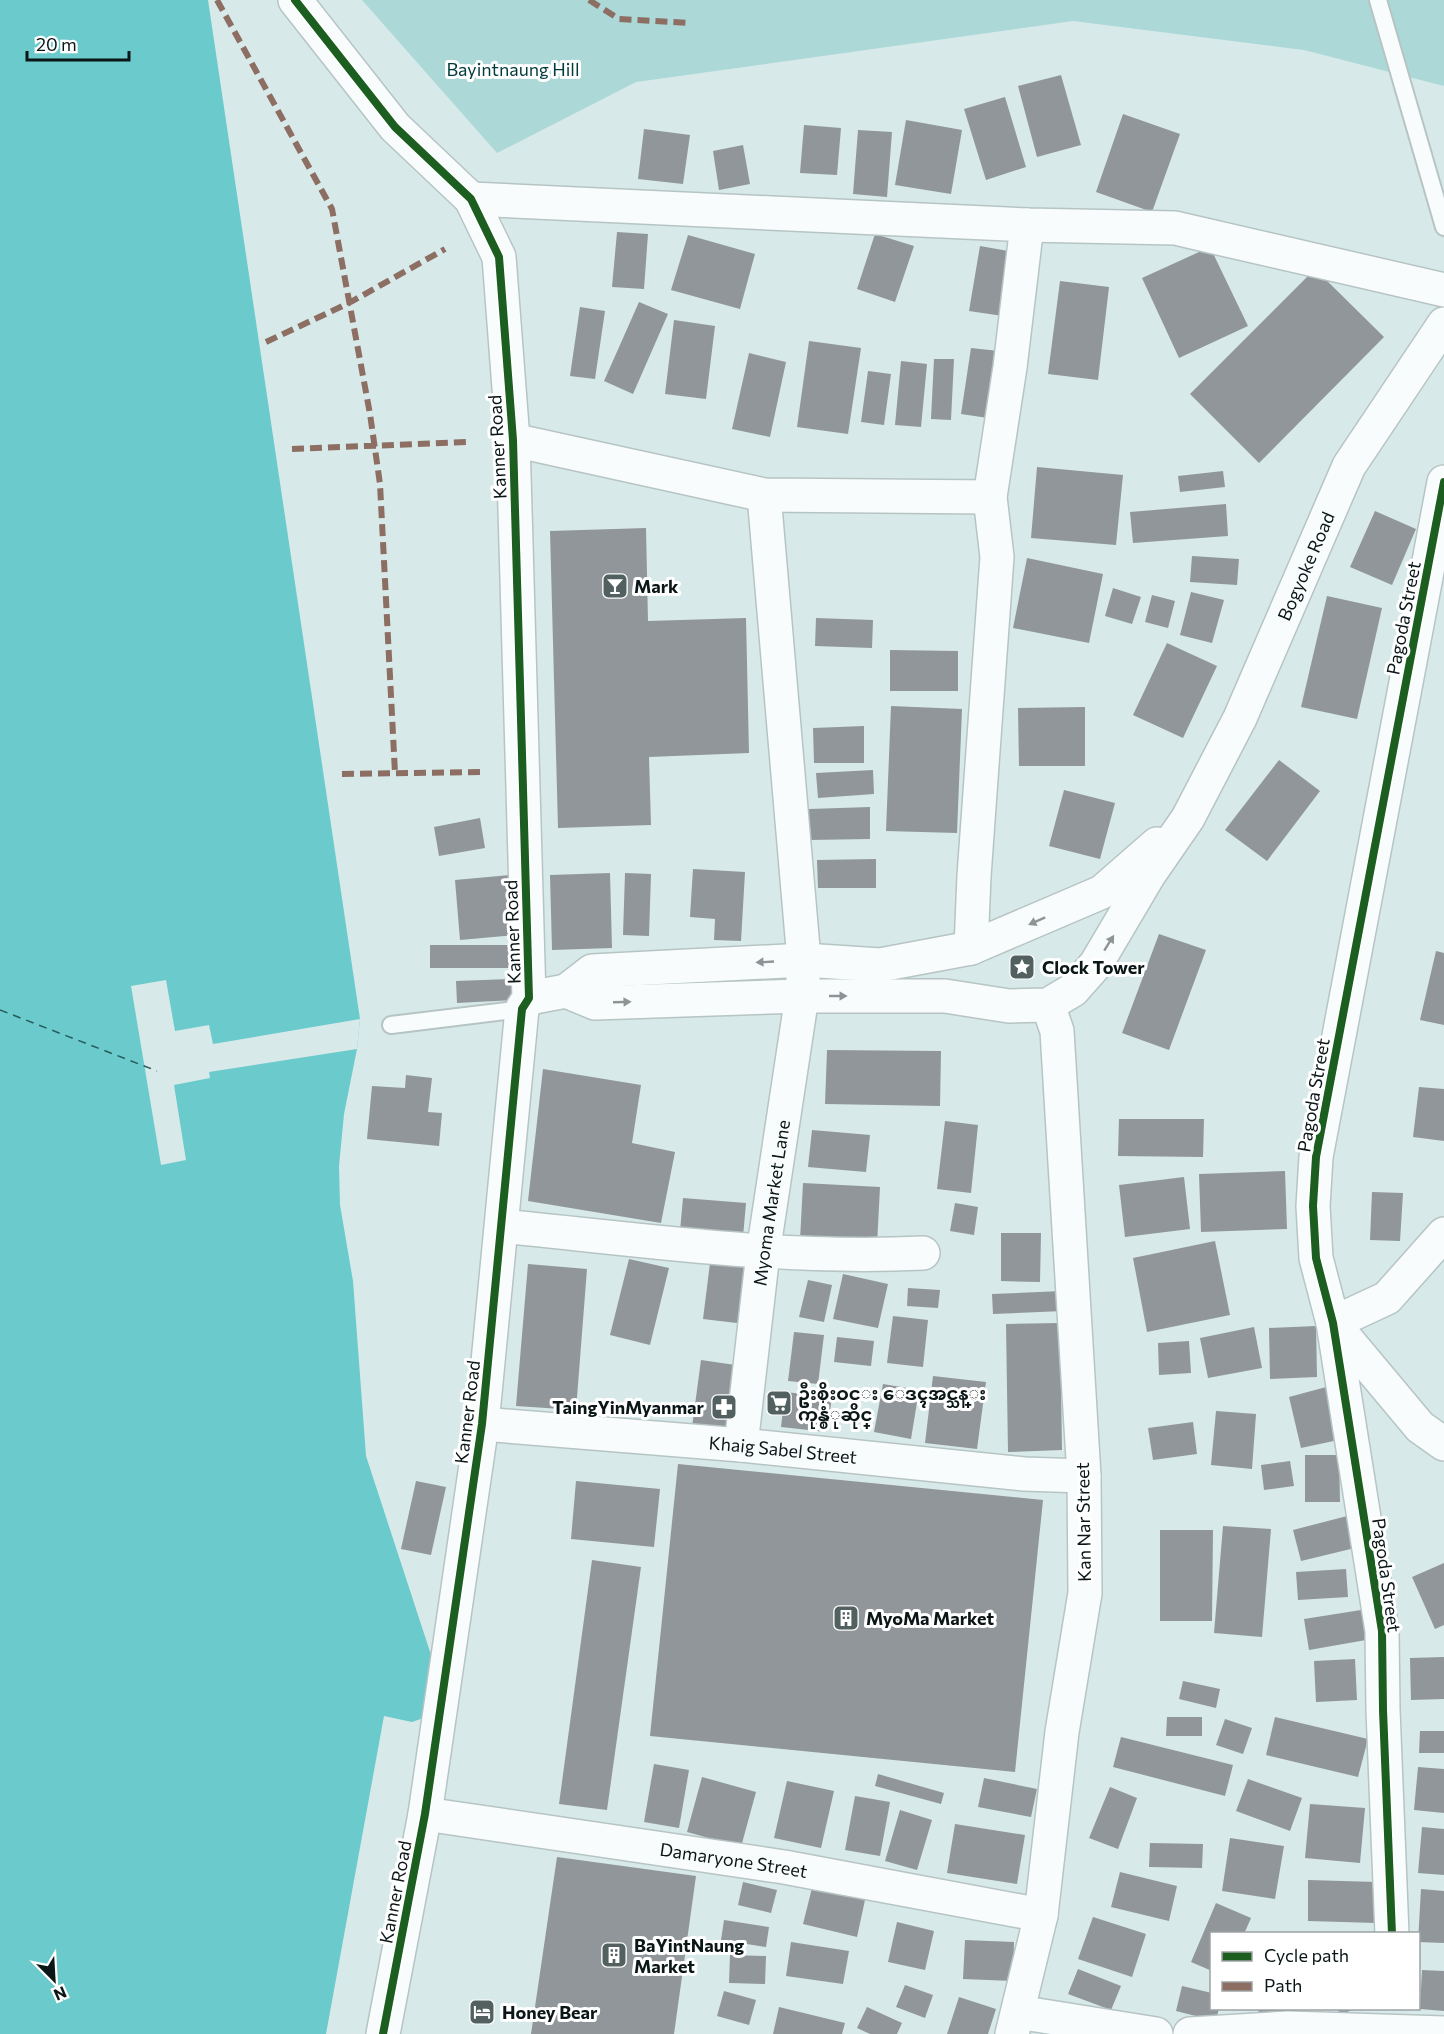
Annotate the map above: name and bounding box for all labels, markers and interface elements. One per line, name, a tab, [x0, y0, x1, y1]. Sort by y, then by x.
scale bar	[27, 24, 129, 62]
text: 20 m	[36, 33, 77, 55]
park label: Bayintnaung Hill	[446, 58, 580, 80]
street label: Kanner Road	[483, 394, 511, 500]
street label: Bogyoke Road	[1273, 508, 1339, 624]
street label: Pagoda Street	[1381, 559, 1425, 677]
bar icon: Mark	[600, 571, 630, 601]
place label: Mark	[634, 575, 679, 597]
street label: Kanner Road	[499, 879, 525, 985]
one-way arrow	[1029, 916, 1046, 925]
one-way arrow	[1103, 935, 1115, 951]
place icon: Clock Tower	[1007, 952, 1037, 982]
place label: Clock Tower	[1042, 956, 1145, 978]
one-way arrow	[756, 957, 775, 966]
one-way arrow	[828, 991, 847, 1001]
one-way arrow	[612, 997, 631, 1006]
street label: Pagoda Street	[1292, 1036, 1334, 1154]
street label: Myoma Market Lane	[748, 1118, 794, 1287]
street label: Kanner Road	[450, 1359, 484, 1465]
place label: ဦးစိုးဝင္း ေဒၚအင္သန္း ကုန္စံုဆိုင္	[798, 1382, 986, 1429]
supermarket icon: ဦးစိုးဝင္း ေဒၚအင္သန္း ကုန္စံုဆိုင္	[764, 1388, 794, 1418]
pharmacy icon: TaingYinMyanmar	[709, 1392, 739, 1422]
place label: TaingYinMyanmar	[552, 1396, 705, 1418]
street label: Khaig Sabel Street	[708, 1431, 858, 1468]
street label: Kan Nar Street	[1071, 1462, 1095, 1582]
street label: Pagoda Street	[1368, 1516, 1406, 1634]
building icon: MyoMa Market	[831, 1603, 861, 1633]
place label: MyoMa Market	[866, 1607, 994, 1629]
street label: Damaryone Street	[658, 1838, 809, 1882]
street label: Kanner Road	[374, 1839, 416, 1945]
legend	[1210, 1932, 1420, 2010]
place label: BaYintNaung Market	[634, 1934, 744, 1977]
building icon: BaYintNaung Market	[599, 1940, 629, 1970]
text: Cycle path	[1264, 1944, 1349, 1966]
north arrow	[24, 1950, 84, 2010]
text: Path	[1264, 1974, 1302, 1996]
text: N	[51, 1983, 70, 2005]
hotel icon: Honey Bear	[467, 1997, 497, 2027]
place label: Honey Bear	[502, 2001, 598, 2023]

